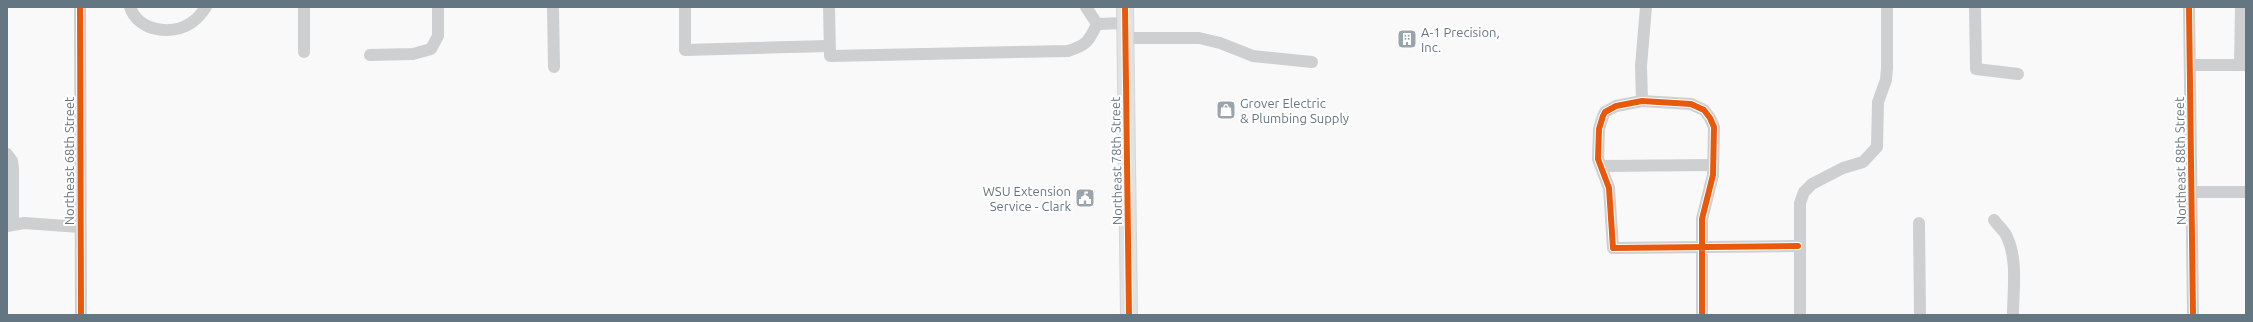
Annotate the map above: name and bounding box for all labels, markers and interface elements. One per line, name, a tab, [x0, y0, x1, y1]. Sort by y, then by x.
place label: A-1 Precision, Inc.	[1421, 25, 1500, 54]
building icon: A-1 Precision, Inc.	[1396, 28, 1418, 50]
place label: Grover Electric & Plumbing Supply	[1240, 96, 1349, 125]
street label: Northeast 68th Street	[62, 97, 76, 225]
street label: Northeast 78th Street	[1108, 97, 1124, 225]
street label: Northeast 88th Street	[2172, 97, 2188, 225]
shop icon: Grover Electric & Plumbing Supply	[1215, 99, 1237, 121]
place label: WSU Extension Service - Clark	[983, 184, 1071, 213]
public building icon: WSU Extension Service - Clark	[1074, 187, 1096, 209]

